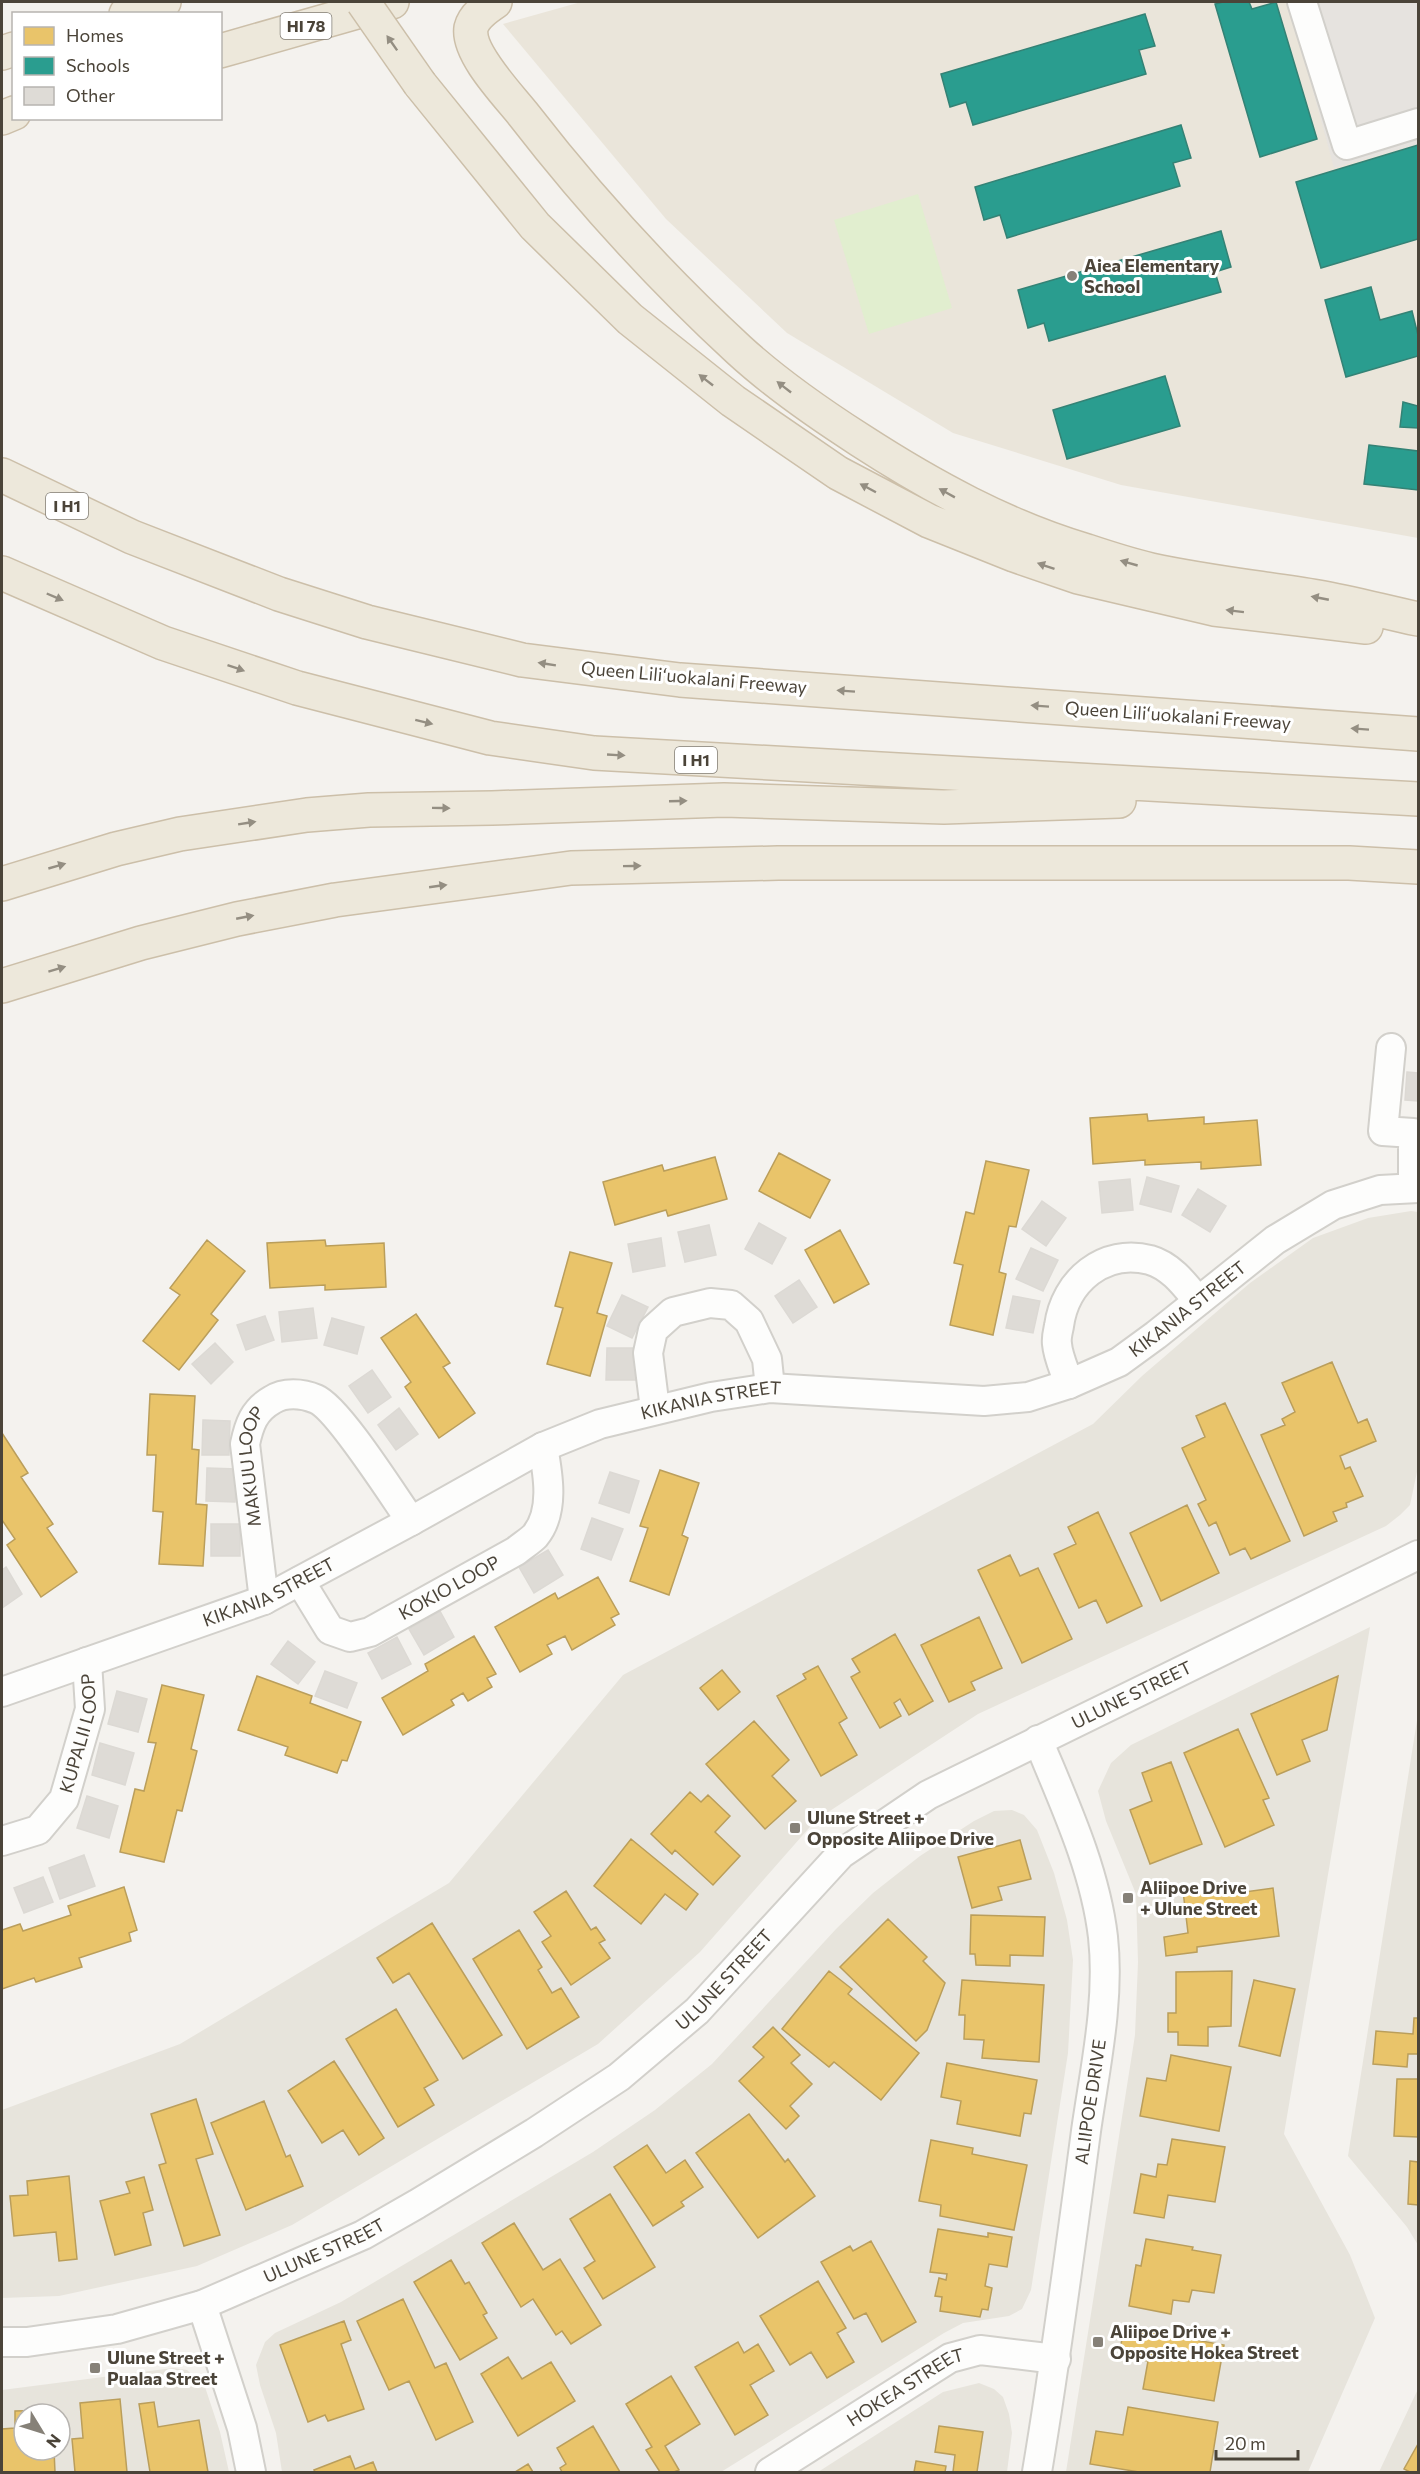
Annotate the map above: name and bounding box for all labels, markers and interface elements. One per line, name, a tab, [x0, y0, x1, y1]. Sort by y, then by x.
legend	[12, 12, 222, 120]
road number: HI 78	[280, 13, 332, 39]
text: Homes	[66, 24, 124, 46]
one-way arrow	[386, 35, 398, 51]
text: Schools	[66, 54, 130, 76]
text: Other	[66, 84, 115, 106]
place label: Aiea Elementary School	[1084, 254, 1220, 297]
marker: Aiea Elementary School	[1065, 269, 1079, 283]
one-way arrow	[698, 373, 714, 386]
one-way arrow	[776, 381, 792, 393]
one-way arrow	[859, 483, 876, 493]
one-way arrow	[939, 488, 956, 498]
road number: I H1	[46, 493, 88, 519]
one-way arrow	[1120, 558, 1138, 567]
one-way arrow	[1037, 561, 1055, 571]
one-way arrow	[46, 592, 64, 602]
one-way arrow	[1311, 593, 1330, 602]
one-way arrow	[1226, 606, 1245, 616]
street label: Queen Liliʻuokalani Freeway	[580, 656, 808, 698]
one-way arrow	[537, 659, 556, 668]
one-way arrow	[227, 663, 245, 673]
one-way arrow	[836, 686, 855, 696]
street label: Queen Liliʻuokalani Freeway	[1064, 696, 1292, 734]
one-way arrow	[1031, 701, 1050, 710]
one-way arrow	[414, 717, 433, 727]
one-way arrow	[1351, 725, 1370, 734]
road number: I H1	[675, 747, 717, 773]
one-way arrow	[606, 750, 625, 759]
one-way arrow	[669, 797, 688, 806]
one-way arrow	[432, 803, 451, 812]
one-way arrow	[238, 818, 257, 827]
one-way arrow	[48, 861, 66, 870]
one-way arrow	[622, 862, 641, 871]
one-way arrow	[428, 881, 447, 891]
one-way arrow	[236, 912, 255, 921]
one-way arrow	[48, 964, 66, 973]
street label: KIKANIA STREET	[1124, 1256, 1250, 1361]
street label: KIKANIA STREET	[638, 1376, 782, 1424]
street label: MAKUU LOOP	[233, 1401, 268, 1528]
street label: KOKIO LOOP	[394, 1550, 503, 1624]
street label: KIKANIA STREET	[199, 1552, 338, 1631]
street label: ULUNE STREET	[1068, 1656, 1195, 1733]
street label: KUPALII LOOP	[54, 1673, 100, 1795]
place label: Ulune Street + Opposite Aliipoe Drive	[807, 1806, 994, 1849]
marker: Ulune Street + Opposite Aliipoe Drive	[788, 1821, 802, 1835]
place label: Aliipoe Drive + Ulune Street	[1140, 1876, 1258, 1919]
marker: Aliipoe Drive + Ulune Street	[1121, 1891, 1135, 1905]
street label: ULUNE STREET	[671, 1924, 776, 2034]
street label: ALIIPOE DRIVE	[1070, 2038, 1110, 2166]
street label: ULUNE STREET	[260, 2213, 389, 2287]
place label: Aliipoe Drive + Opposite Hokea Street	[1110, 2320, 1299, 2363]
marker: Aliipoe Drive + Opposite Hokea Street	[1091, 2335, 1105, 2349]
street label: HOKEA STREET	[842, 2343, 966, 2431]
place label: Ulune Street + Pualaa Street	[107, 2346, 225, 2389]
marker: Ulune Street + Pualaa Street	[88, 2361, 102, 2375]
north arrow	[12, 2402, 72, 2462]
scale bar	[1216, 2423, 1298, 2461]
text: N	[43, 2431, 65, 2452]
text: 20 m	[1225, 2432, 1266, 2454]

